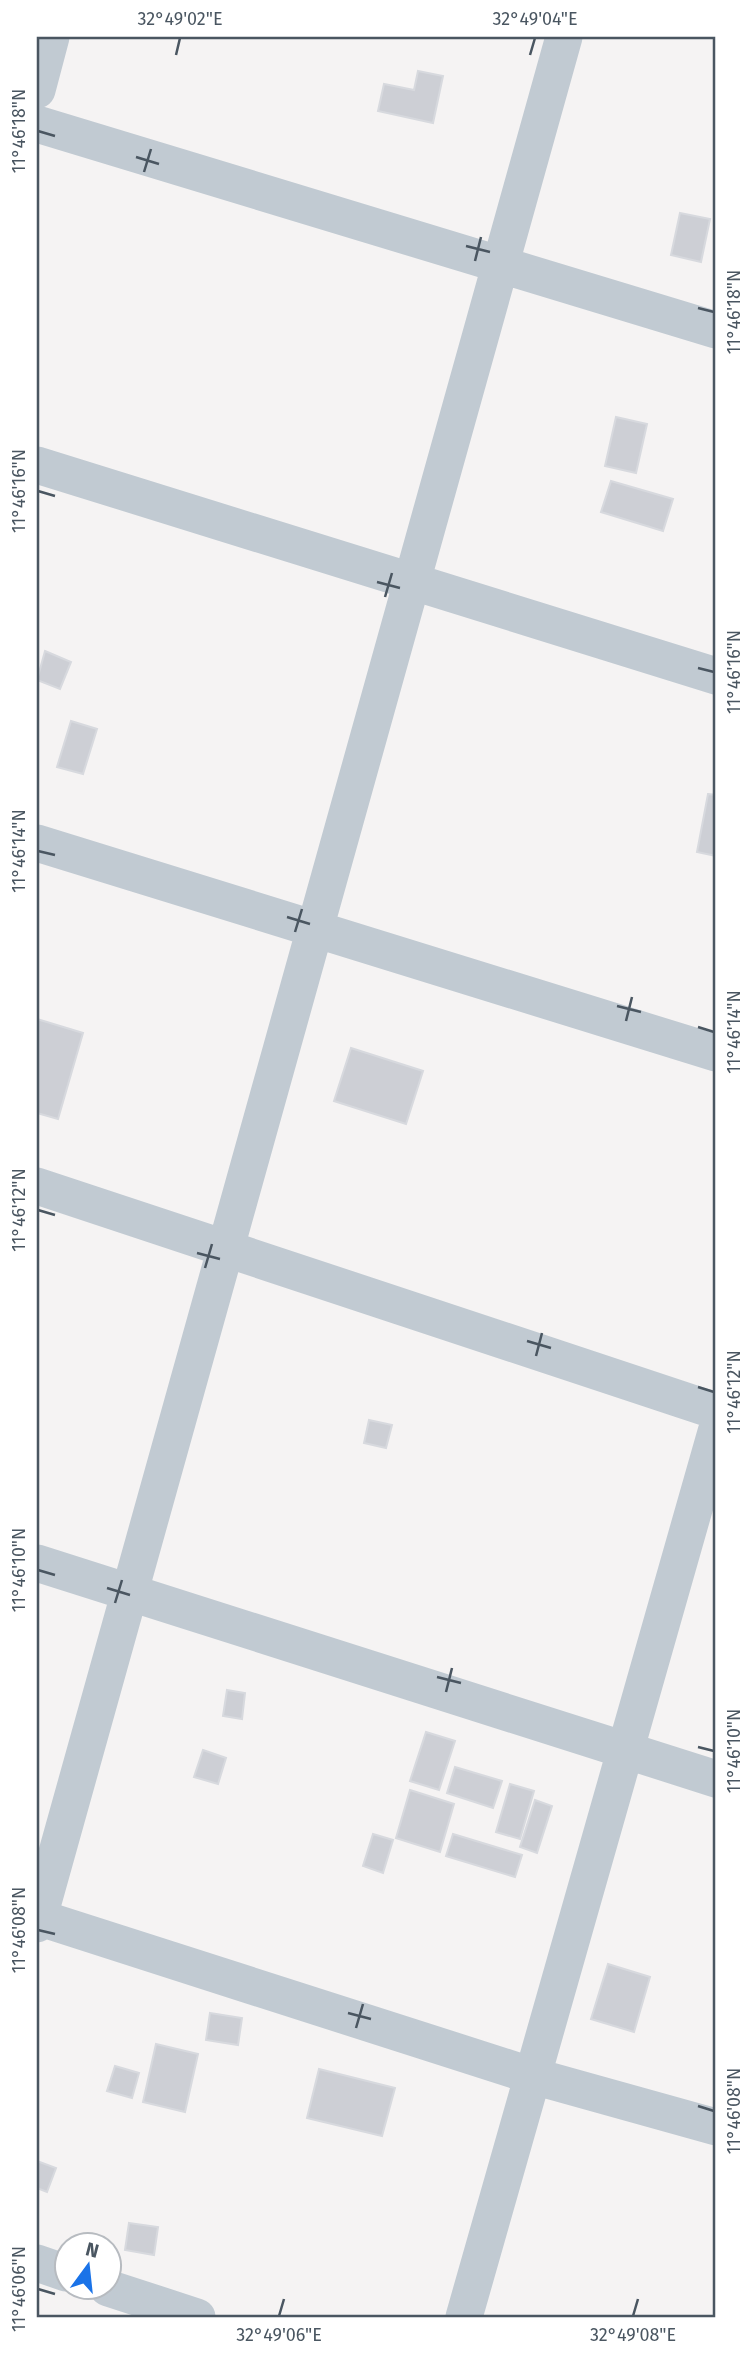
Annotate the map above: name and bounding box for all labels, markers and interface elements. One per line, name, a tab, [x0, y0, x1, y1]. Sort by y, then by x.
text: 32°49'02"E	[137, 8, 223, 30]
text: 32°49'04"E	[492, 8, 578, 30]
text: 11°46'18"N	[8, 89, 30, 173]
text: 11°46'18"N	[723, 270, 745, 354]
text: 11°46'16"N	[8, 449, 30, 533]
text: 11°46'16"N	[723, 630, 745, 714]
text: 11°46'14"N	[8, 809, 30, 893]
text: 11°46'14"N	[723, 990, 745, 1074]
text: 11°46'12"N	[8, 1168, 30, 1252]
text: 11°46'12"N	[723, 1350, 745, 1434]
text: 11°46'10"N	[8, 1528, 30, 1612]
text: 11°46'10"N	[723, 1709, 745, 1793]
text: 11°46'08"N	[8, 1887, 30, 1973]
text: 11°46'08"N	[723, 2068, 745, 2154]
north arrow	[52, 2232, 122, 2302]
text: N	[83, 2237, 101, 2263]
text: 11°46'06"N	[8, 2246, 30, 2332]
text: 32°49'06"E	[236, 2324, 322, 2346]
text: 32°49'08"E	[590, 2324, 676, 2346]

